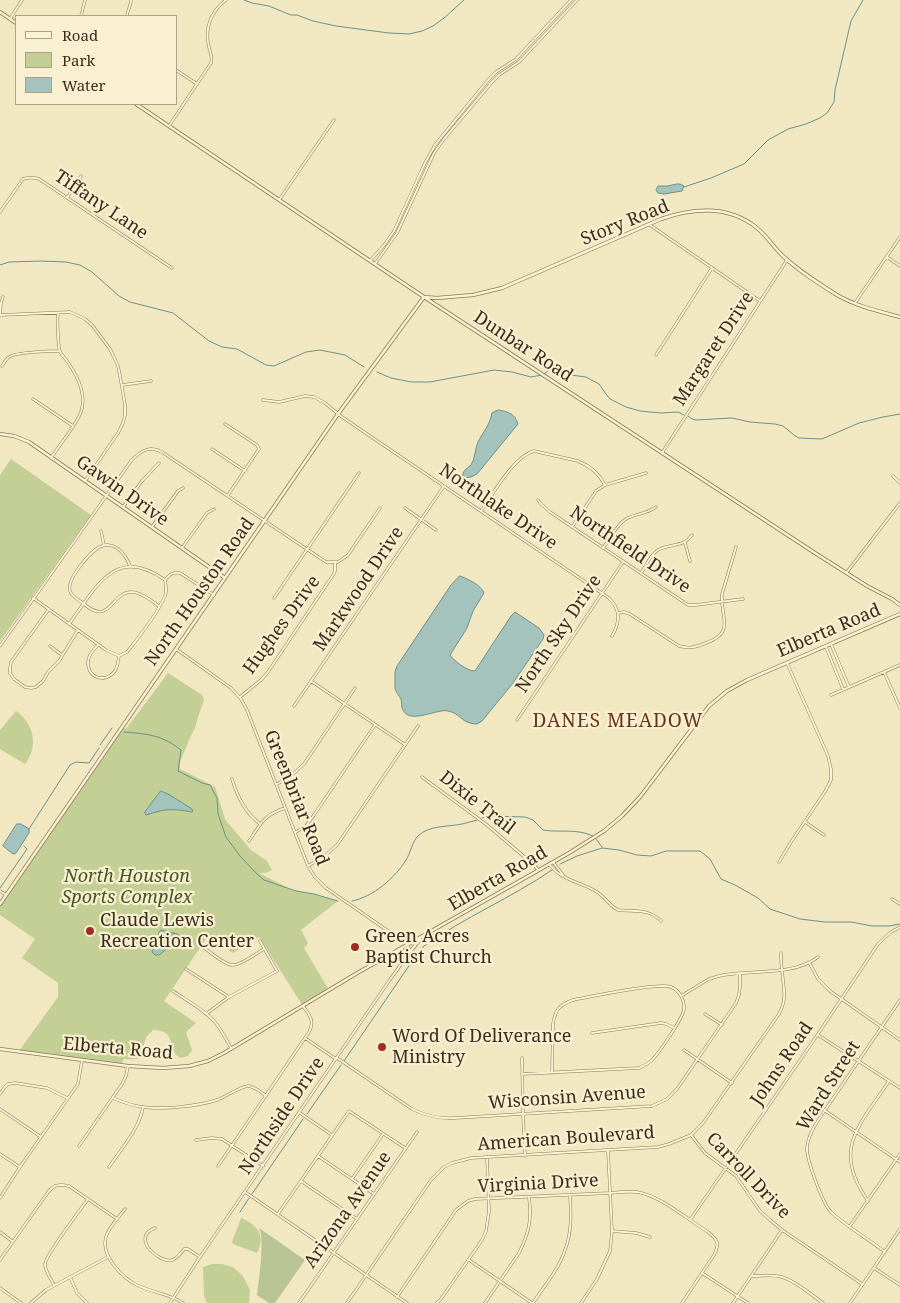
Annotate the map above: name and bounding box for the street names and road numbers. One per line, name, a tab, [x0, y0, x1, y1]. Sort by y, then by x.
street label: Tiffany Lane	[50, 166, 152, 244]
street label: Story Road	[578, 196, 672, 250]
street label: Margaret Drive	[669, 288, 759, 410]
street label: Dunbar Road	[469, 307, 577, 387]
street label: Gawin Drive	[72, 451, 172, 531]
street label: Northlake Drive	[435, 459, 561, 555]
street label: Northfield Drive	[566, 502, 694, 598]
street label: North Houston Road	[141, 514, 259, 670]
street label: Markwood Drive	[309, 523, 409, 655]
street label: Hughes Drive	[239, 571, 325, 679]
street label: North Sky Drive	[512, 571, 606, 697]
street label: Elberta Road	[774, 599, 884, 663]
street label: Greenbriar Road	[259, 727, 333, 869]
street label: Dixie Trail	[435, 767, 519, 839]
street label: Elberta Road	[445, 842, 551, 916]
street label: Johns Road	[746, 1018, 818, 1110]
street label: Elberta Road	[62, 1033, 174, 1065]
street label: Ward Street	[793, 1037, 865, 1135]
street label: Northside Drive	[235, 1053, 329, 1179]
street label: Wisconsin Avenue	[487, 1082, 647, 1114]
street label: American Boulevard	[477, 1122, 655, 1156]
street label: Carroll Drive	[701, 1128, 795, 1224]
street label: Arizona Avenue	[300, 1148, 396, 1272]
street label: Virginia Drive	[477, 1170, 599, 1198]

